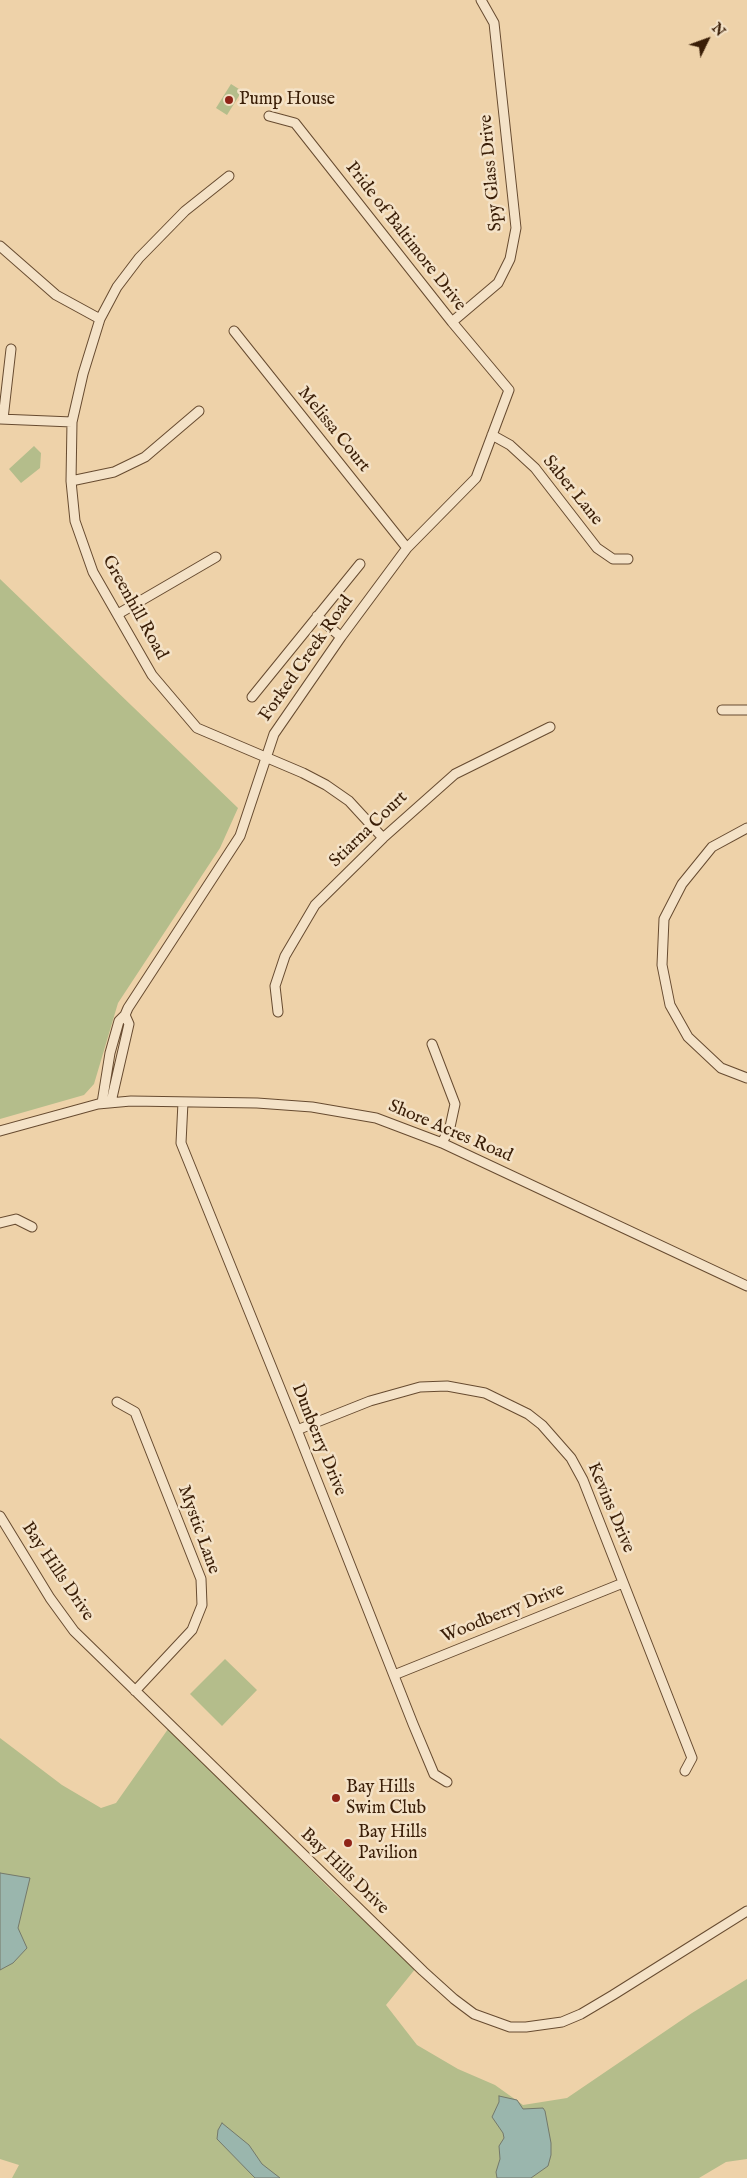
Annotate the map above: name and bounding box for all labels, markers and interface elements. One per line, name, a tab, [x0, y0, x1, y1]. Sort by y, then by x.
north arrow	[682, 15, 732, 65]
text: N	[707, 19, 729, 40]
place label: Pump House	[239, 89, 335, 111]
marker: Pump House	[223, 94, 235, 106]
street label: Spy Glass Drive	[476, 114, 508, 232]
street label: Pride of Baltimore Drive	[340, 158, 470, 316]
street label: Melissa Court	[292, 383, 374, 477]
street label: Saber Lane	[537, 452, 607, 530]
street label: Greenhill Road	[96, 552, 172, 664]
street label: Forked Creek Road	[255, 592, 359, 726]
street label: Stiarna Court	[325, 787, 413, 873]
street label: Shore Acres Road	[385, 1096, 515, 1168]
street label: Dunberry Drive	[286, 1381, 350, 1499]
street label: Kevins Drive	[581, 1460, 639, 1556]
street label: Mystic Lane	[172, 1483, 224, 1577]
street label: Bay Hills Drive	[16, 1518, 98, 1626]
street label: Woodberry Drive	[438, 1579, 568, 1649]
place label: Bay Hills Swim Club	[346, 1777, 426, 1820]
marker: Bay Hills Swim Club	[330, 1792, 342, 1804]
place label: Bay Hills Pavilion	[358, 1822, 427, 1865]
street label: Bay Hills Drive	[295, 1824, 393, 1920]
marker: Bay Hills Pavilion	[342, 1837, 354, 1849]

